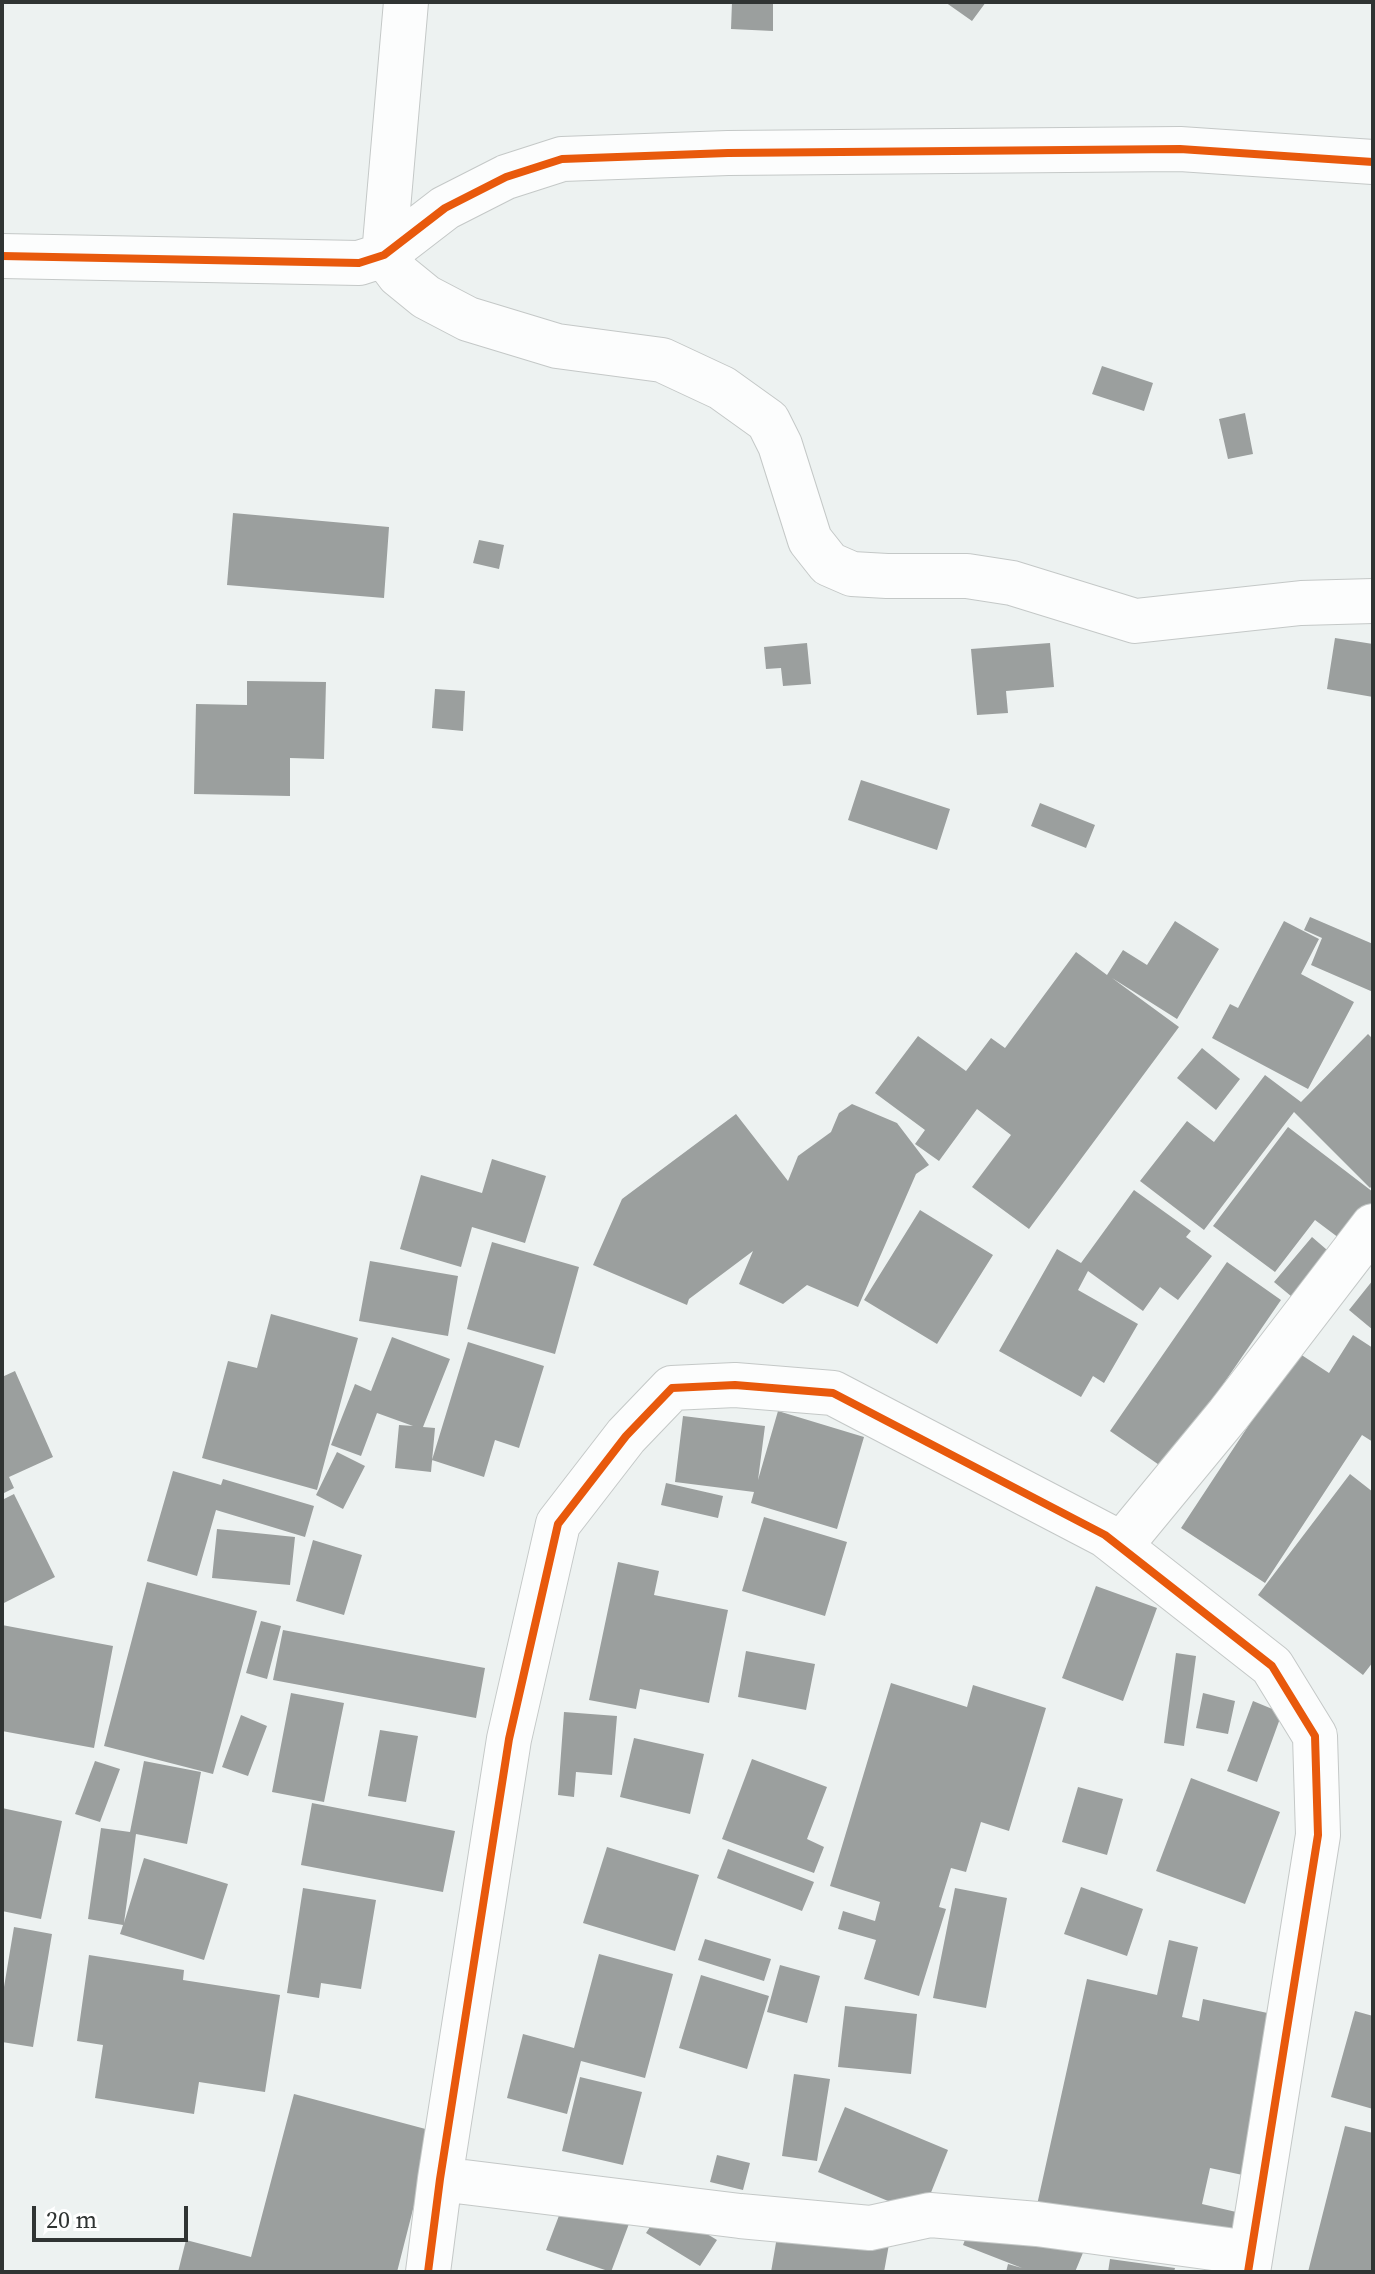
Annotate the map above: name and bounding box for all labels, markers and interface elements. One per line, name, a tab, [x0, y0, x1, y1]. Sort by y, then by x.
scale bar	[36, 2190, 192, 2240]
text: 20 m	[46, 2203, 97, 2236]

